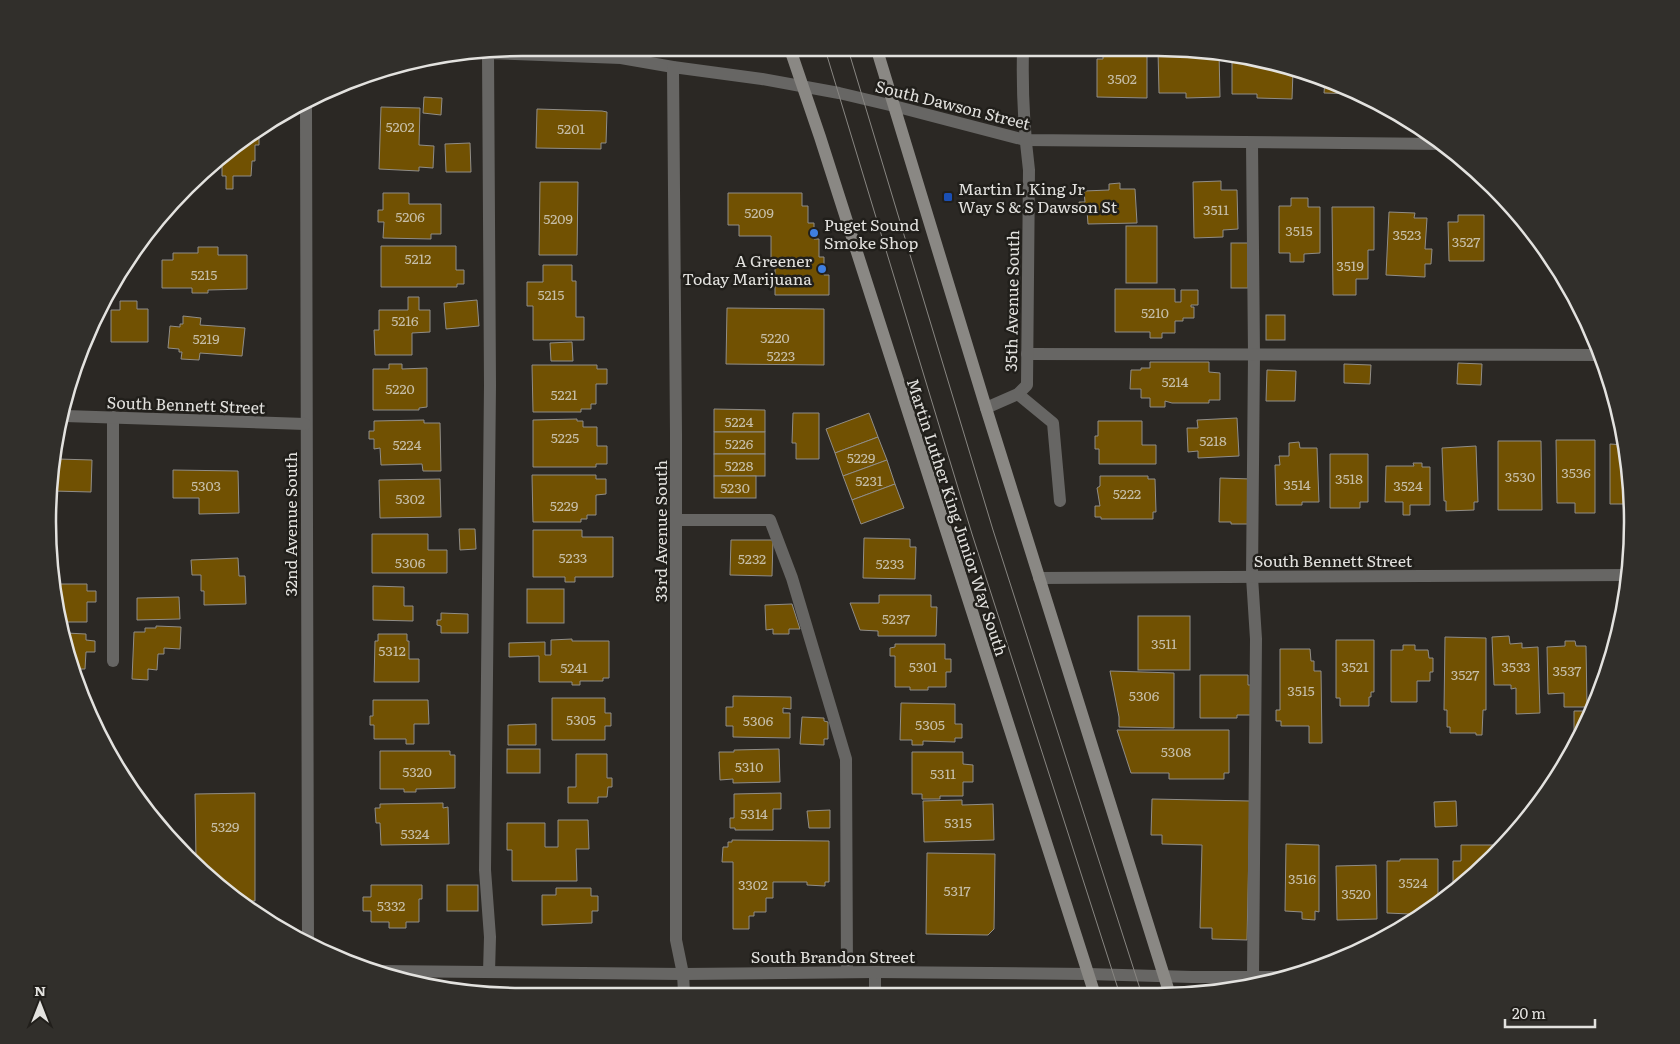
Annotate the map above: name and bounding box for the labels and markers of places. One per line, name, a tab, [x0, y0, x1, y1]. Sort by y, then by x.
place label: Martin L King Jr Way S & S Dawson St	[958, 176, 1118, 218]
marker: Martin L King Jr Way S & S Dawson St	[942, 191, 954, 203]
place label: Puget Sound Smoke Shop	[824, 212, 920, 254]
marker: Puget Sound Smoke Shop	[808, 227, 820, 239]
place label: A Greener Today Marijuana	[682, 248, 812, 290]
marker: A Greener Today Marijuana	[816, 263, 828, 275]

